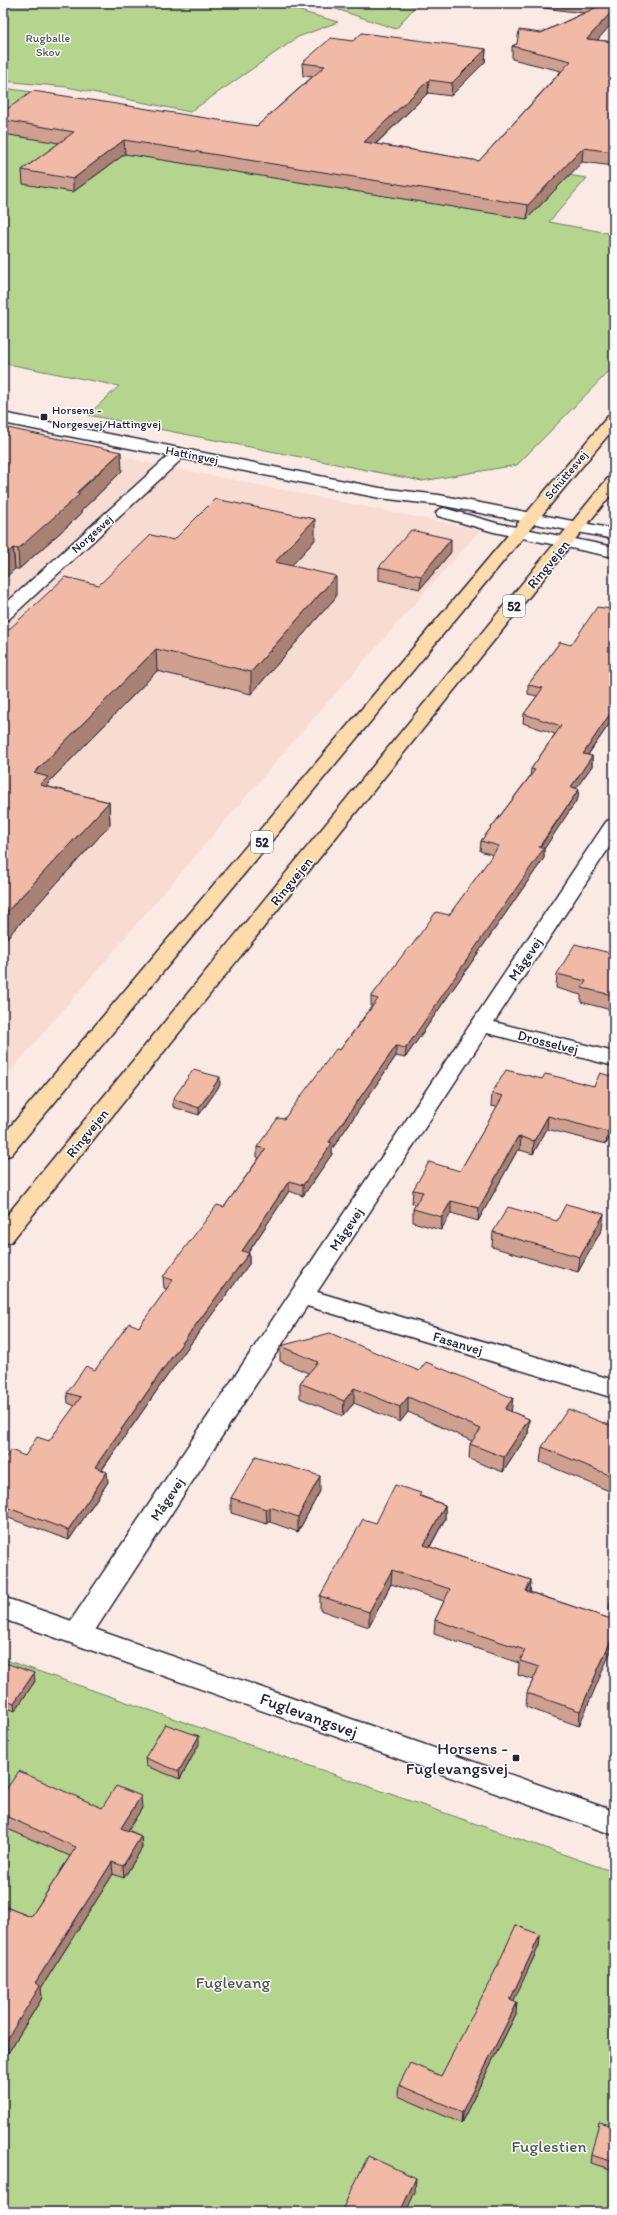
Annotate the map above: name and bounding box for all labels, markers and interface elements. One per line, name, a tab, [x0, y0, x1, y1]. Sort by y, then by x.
park label: Rugballe Skov	[26, 31, 71, 59]
place label: Horsens - Norgesvej/Hattingvej	[52, 403, 161, 431]
marker: Horsens - Norgesvej/Hattingvej	[39, 412, 49, 422]
street label: Hattingvej	[164, 443, 220, 467]
street label: Schüttesvej	[542, 448, 590, 502]
street label: Norgesvej	[69, 512, 115, 556]
street label: Ringvejen	[524, 536, 574, 592]
road number: 52	[503, 595, 525, 617]
road number: 52	[251, 831, 273, 853]
street label: Ringvejen	[267, 853, 317, 909]
street label: Mågevej	[505, 934, 546, 984]
street label: Drosselvej	[516, 1027, 580, 1058]
street label: Ringvejen	[63, 1105, 113, 1161]
street label: Mågevej	[326, 1204, 367, 1254]
street label: Fasanvej	[431, 1328, 485, 1359]
street label: Mågevej	[147, 1474, 188, 1524]
street label: Fuglevangsvej	[257, 1688, 361, 1742]
place label: Horsens - Fuglevangsvej	[406, 1738, 508, 1778]
marker: Horsens - Fuglevangsvej	[511, 1753, 521, 1763]
park label: Fuglevang	[196, 1972, 271, 1992]
park label: Fuglestien	[511, 2136, 587, 2156]

